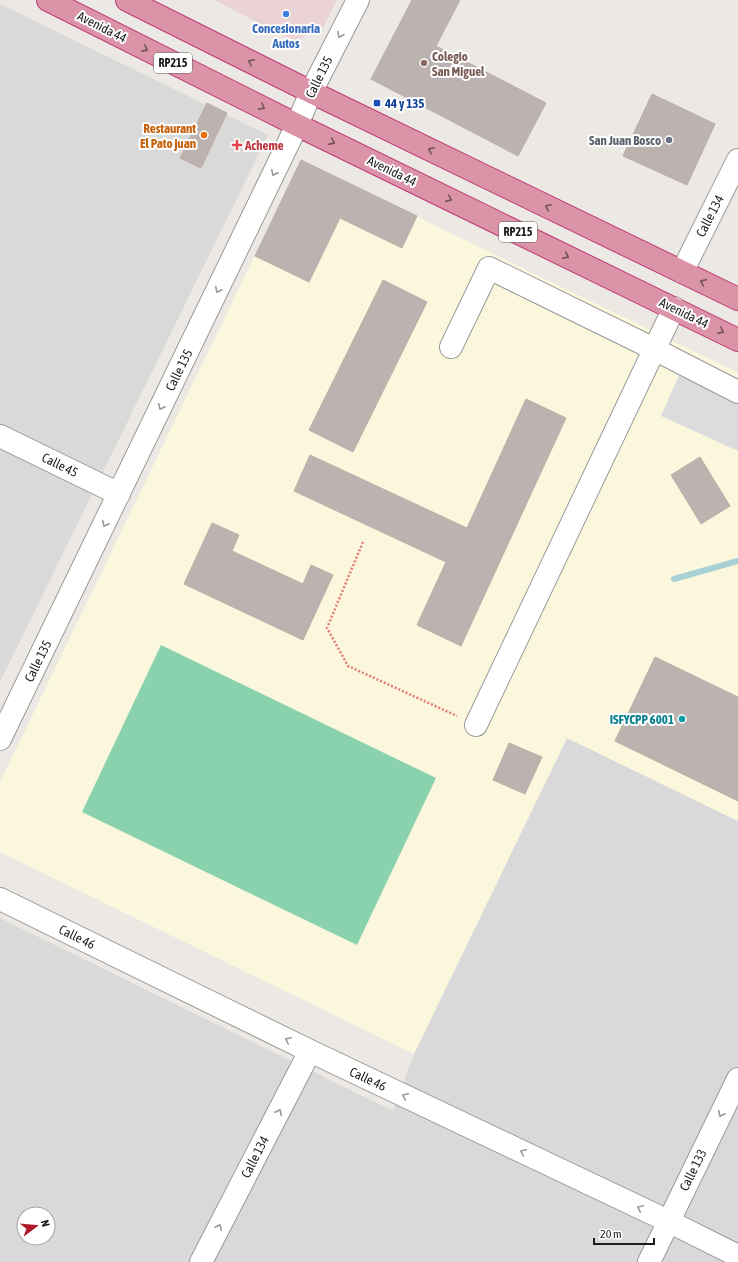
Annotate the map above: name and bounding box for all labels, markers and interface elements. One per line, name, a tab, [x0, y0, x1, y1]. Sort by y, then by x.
street label: Avenida 44	[75, 8, 129, 46]
marker: Concesionaria Autos	[281, 9, 291, 19]
place label: Concesionaria Autos	[252, 21, 320, 51]
one-way arrow	[337, 31, 345, 38]
one-way arrow	[141, 44, 149, 52]
place label: Colegio San Miguel	[432, 49, 485, 79]
road number: RP215	[154, 53, 192, 73]
street label: Calle 135	[302, 54, 336, 100]
marker: Colegio San Miguel	[419, 58, 429, 68]
one-way arrow	[248, 59, 256, 67]
place label: 44 y 135	[384, 96, 424, 111]
marker: 44 y 135	[372, 98, 382, 108]
one-way arrow	[257, 102, 265, 110]
place label: Restaurant El Pato juan	[140, 121, 196, 151]
marker: Restaurant El Pato juan	[199, 130, 209, 140]
place label: San Juan Bosco	[589, 133, 661, 148]
marker: San Juan Bosco	[664, 135, 674, 145]
one-way arrow	[328, 137, 336, 145]
place label: Acheme	[244, 138, 284, 153]
marker: Acheme	[232, 140, 242, 150]
one-way arrow	[428, 147, 435, 155]
street label: Avenida 44	[365, 153, 419, 189]
one-way arrow	[271, 169, 279, 176]
street label: Calle 134	[693, 193, 727, 239]
one-way arrow	[445, 194, 453, 202]
one-way arrow	[545, 204, 552, 212]
road number: RP215	[499, 222, 537, 242]
one-way arrow	[562, 251, 570, 259]
one-way arrow	[700, 279, 707, 287]
one-way arrow	[215, 286, 223, 293]
street label: Avenida 44	[657, 295, 711, 331]
one-way arrow	[717, 326, 724, 334]
street label: Calle 135	[162, 347, 196, 393]
one-way arrow	[158, 403, 166, 410]
street label: Calle 45	[39, 450, 81, 480]
one-way arrow	[102, 520, 110, 527]
street label: Calle 135	[21, 638, 55, 684]
place label: ISFYCPP 6001	[610, 712, 674, 727]
marker: ISFYCPP 6001	[677, 714, 687, 724]
street label: Calle 46	[56, 922, 98, 952]
one-way arrow	[285, 1038, 292, 1045]
street label: Calle 46	[347, 1064, 389, 1094]
one-way arrow	[402, 1093, 410, 1101]
one-way arrow	[274, 1109, 281, 1116]
one-way arrow	[718, 1109, 726, 1117]
street label: Calle 134	[238, 1134, 272, 1180]
street label: Calle 133	[676, 1147, 710, 1193]
one-way arrow	[520, 1149, 527, 1157]
one-way arrow	[637, 1205, 645, 1213]
north arrow	[16, 1206, 56, 1246]
text: N	[39, 1218, 52, 1228]
scale bar	[594, 1220, 654, 1246]
one-way arrow	[214, 1224, 222, 1232]
text: 20 m	[600, 1227, 622, 1241]

